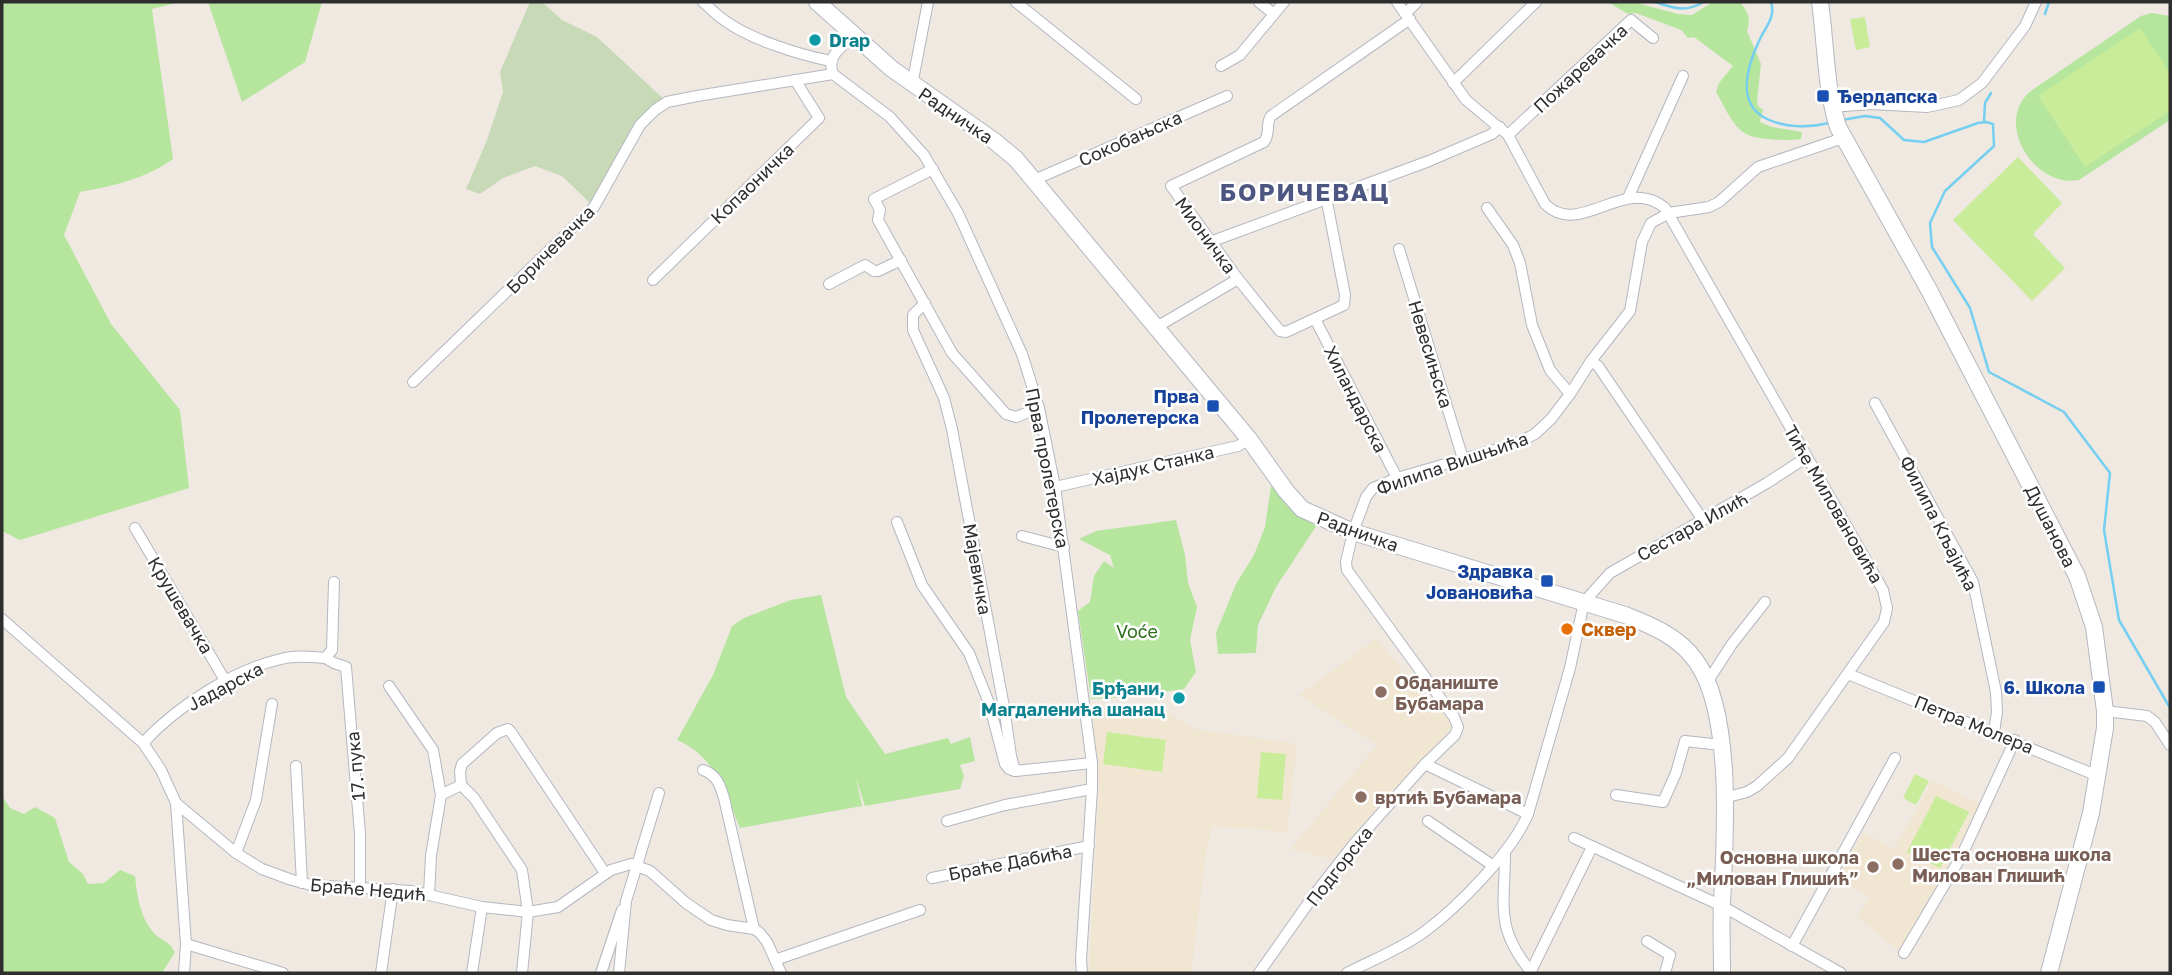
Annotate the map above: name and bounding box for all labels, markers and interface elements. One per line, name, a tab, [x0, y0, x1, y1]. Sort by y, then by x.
street label: Пожаревачка	[1528, 19, 1632, 117]
place label: Drap	[829, 29, 870, 51]
marker: Drap	[807, 32, 823, 48]
street label: Радничка	[915, 82, 997, 148]
place label: Ђердапска	[1837, 85, 1937, 107]
marker: Ђердапска	[1815, 88, 1831, 104]
street label: Сокобањска	[1075, 105, 1185, 171]
street label: Копаоничка	[706, 138, 798, 228]
district label: БОРИЧЕВАЦ	[1220, 177, 1390, 206]
street label: Мионичка	[1171, 192, 1241, 278]
street label: Боричевачка	[501, 200, 599, 298]
street label: Невесињска	[1404, 297, 1458, 411]
street label: Хиландарска	[1320, 342, 1392, 456]
place label: Прва Пролетерска	[1081, 385, 1199, 428]
street label: Прва пролетерска	[1022, 386, 1074, 550]
marker: Прва Пролетерска	[1205, 398, 1221, 414]
street label: Тиће Миловановића	[1780, 421, 1888, 587]
street label: Филипа Вишњића	[1373, 427, 1531, 499]
street label: Хајдук Станка	[1090, 440, 1216, 490]
street label: Филипа Кљајића	[1895, 452, 1983, 594]
street label: Душанова	[2021, 481, 2081, 571]
street label: Сестара Илић	[1633, 487, 1751, 565]
street label: Радничка	[1314, 506, 1402, 556]
street label: Мајевичка	[959, 522, 997, 616]
street label: Крушевачка	[143, 553, 219, 657]
place label: Здравка Јовановића	[1426, 560, 1533, 603]
marker: Здравка Јовановића	[1539, 573, 1555, 589]
place label: Сквер	[1581, 618, 1636, 640]
park label: Voće	[1116, 620, 1158, 642]
marker: Сквер	[1559, 621, 1575, 637]
street label: Јадарска	[183, 657, 267, 715]
place label: Обданиште Бубамара	[1395, 671, 1499, 714]
place label: 6. Школа	[2003, 676, 2085, 698]
place label: Брђани, Магдаленића шанац	[981, 677, 1165, 720]
marker: 6. Школа	[2091, 679, 2107, 695]
marker: Обданиште Бубамара	[1373, 684, 1389, 700]
marker: Брђани, Магдаленића шанац	[1171, 690, 1187, 706]
street label: Петра Молера	[1911, 690, 2037, 758]
street label: 17. пука	[341, 730, 369, 802]
place label: вртић Бубамара	[1375, 786, 1521, 808]
marker: вртић Бубамара	[1353, 789, 1369, 805]
street label: Подгорска	[1301, 822, 1377, 910]
street label: Браће Дабића	[946, 839, 1074, 885]
place label: Шеста основна школа Милован Глишић	[1912, 843, 2111, 886]
place label: Основна школа „Милован Глишић”	[1687, 846, 1859, 889]
marker: Шеста основна школа Милован Глишић	[1890, 856, 1906, 872]
marker: Основна школа „Милован Глишић”	[1865, 859, 1881, 875]
street label: Браће Недић	[309, 873, 427, 905]

